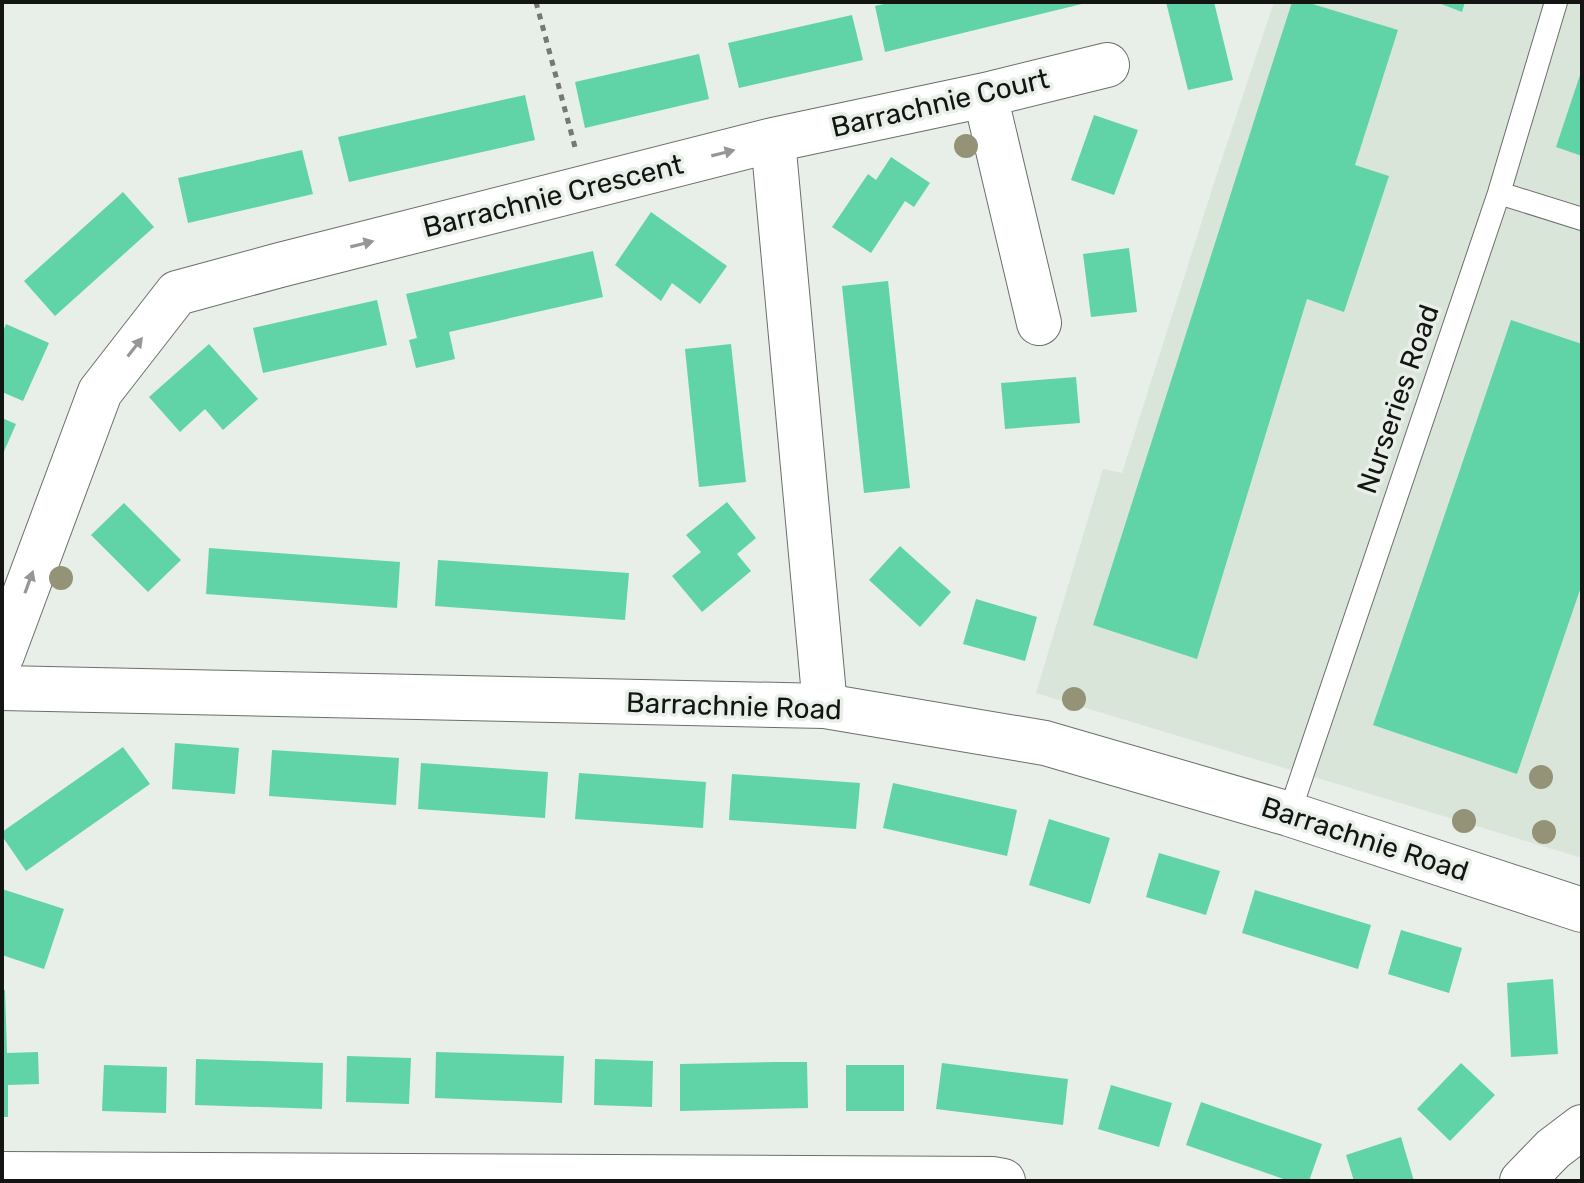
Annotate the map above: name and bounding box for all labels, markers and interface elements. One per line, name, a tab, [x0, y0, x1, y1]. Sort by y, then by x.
street label: Barrachnie Court	[828, 62, 1052, 144]
one-way arrow	[711, 146, 736, 158]
street label: Barrachnie Crescent	[419, 148, 687, 244]
one-way arrow	[350, 237, 375, 249]
street label: Nurseries Road	[1350, 300, 1446, 498]
one-way arrow	[126, 337, 143, 357]
one-way arrow	[23, 570, 36, 594]
street label: Barrachnie Road	[626, 686, 842, 726]
street label: Barrachnie Road	[1257, 790, 1473, 888]

